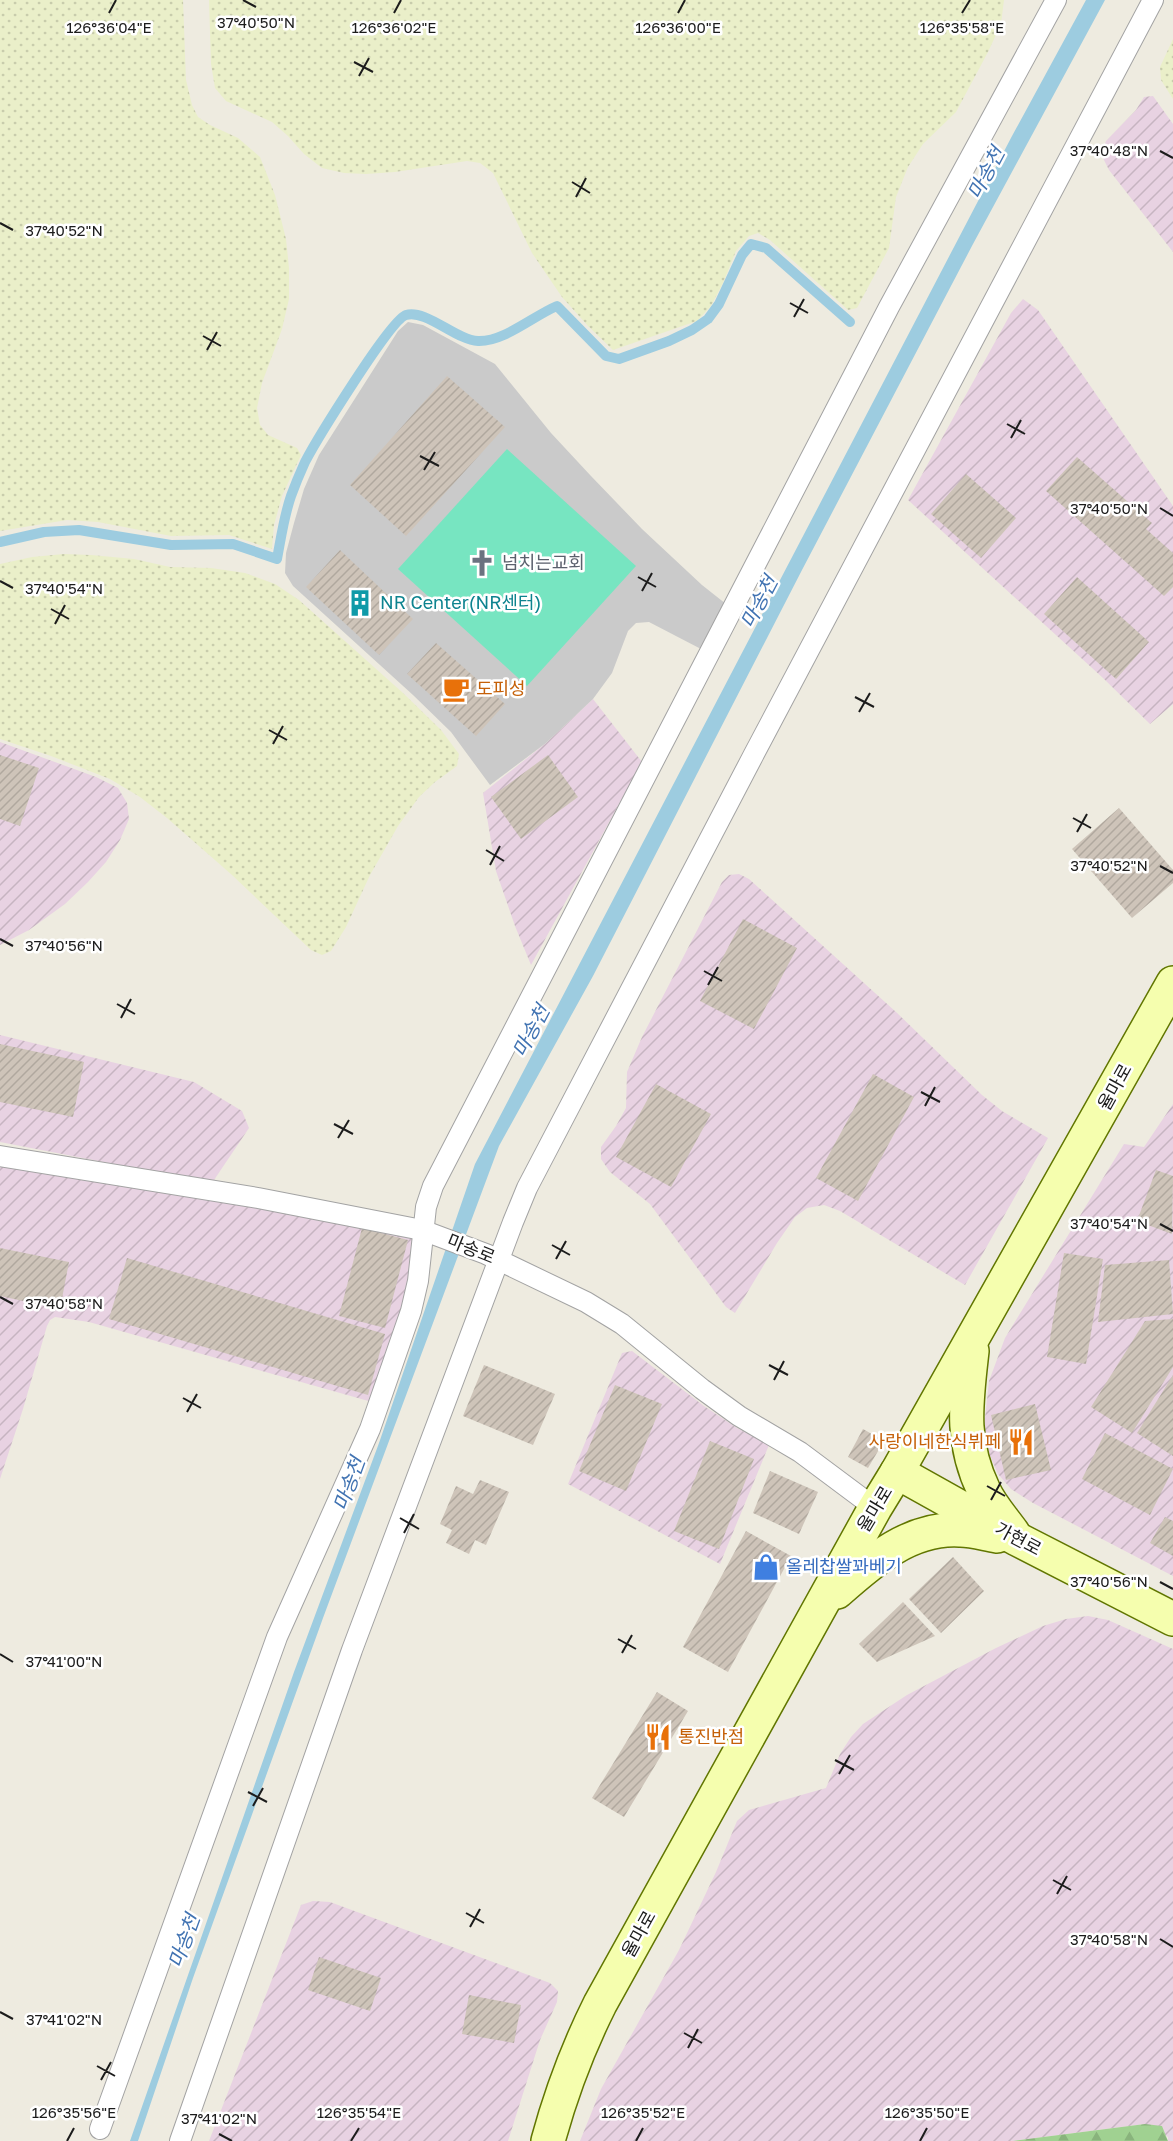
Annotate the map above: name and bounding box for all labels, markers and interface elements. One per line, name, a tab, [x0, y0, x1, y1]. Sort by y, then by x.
text: 37°40'50"N	[217, 13, 295, 31]
text: 126°36'04"E	[66, 18, 152, 36]
text: 126°36'02"E	[351, 18, 437, 36]
text: 126°36'00"E	[635, 18, 721, 36]
text: 126°35'58"E	[920, 18, 1004, 36]
water label: 마송천	[962, 140, 1010, 203]
text: 37°40'48"N	[1070, 141, 1148, 159]
text: 37°40'52"N	[25, 221, 103, 239]
text: 37°40'50"N	[1070, 499, 1148, 517]
church icon: 넘치는교회	[467, 548, 497, 578]
place label: 넘치는교회	[502, 551, 585, 573]
water label: 마송천	[735, 569, 783, 632]
text: 37°40'54"N	[25, 579, 103, 597]
building icon: NR Center(NR센터)	[345, 588, 375, 618]
place label: NR Center(NR센터)	[380, 591, 541, 613]
cafe icon: 도피성	[441, 674, 471, 704]
place label: 도피성	[476, 677, 526, 699]
text: 37°40'52"N	[1070, 856, 1148, 874]
text: 37°40'56"N	[25, 936, 103, 954]
water label: 마송천	[507, 998, 555, 1061]
street label: 율마로	[1092, 1059, 1136, 1114]
text: 37°40'54"N	[1070, 1214, 1148, 1232]
street label: 마송로	[444, 1229, 499, 1268]
text: 37°40'58"N	[25, 1294, 103, 1312]
restaurant icon: 사랑이네한식뷔페	[1006, 1427, 1036, 1457]
place label: 사랑이네한식뷔페	[869, 1430, 1001, 1452]
water label: 마송천	[327, 1451, 370, 1514]
street label: 율마로	[852, 1482, 896, 1535]
street label: 가현로	[991, 1517, 1046, 1559]
shop icon: 올레찹쌀꽈베기	[751, 1552, 781, 1582]
place label: 올레찹쌀꽈베기	[786, 1555, 902, 1577]
text: 37°40'56"N	[1070, 1572, 1148, 1590]
text: 37°41'00"N	[26, 1652, 102, 1670]
restaurant icon: 통진반점	[643, 1722, 673, 1752]
place label: 통진반점	[678, 1725, 744, 1747]
street label: 율마로	[616, 1906, 660, 1961]
water label: 마송천	[162, 1908, 205, 1971]
text: 37°40'58"N	[1070, 1930, 1148, 1948]
text: 37°41'02"N	[26, 2010, 102, 2028]
text: 126°35'56"E	[32, 2103, 116, 2121]
text: 126°35'54"E	[317, 2103, 401, 2121]
text: 126°35'52"E	[601, 2103, 685, 2121]
text: 126°35'50"E	[885, 2103, 969, 2121]
text: 37°41'02"N	[181, 2109, 257, 2127]

